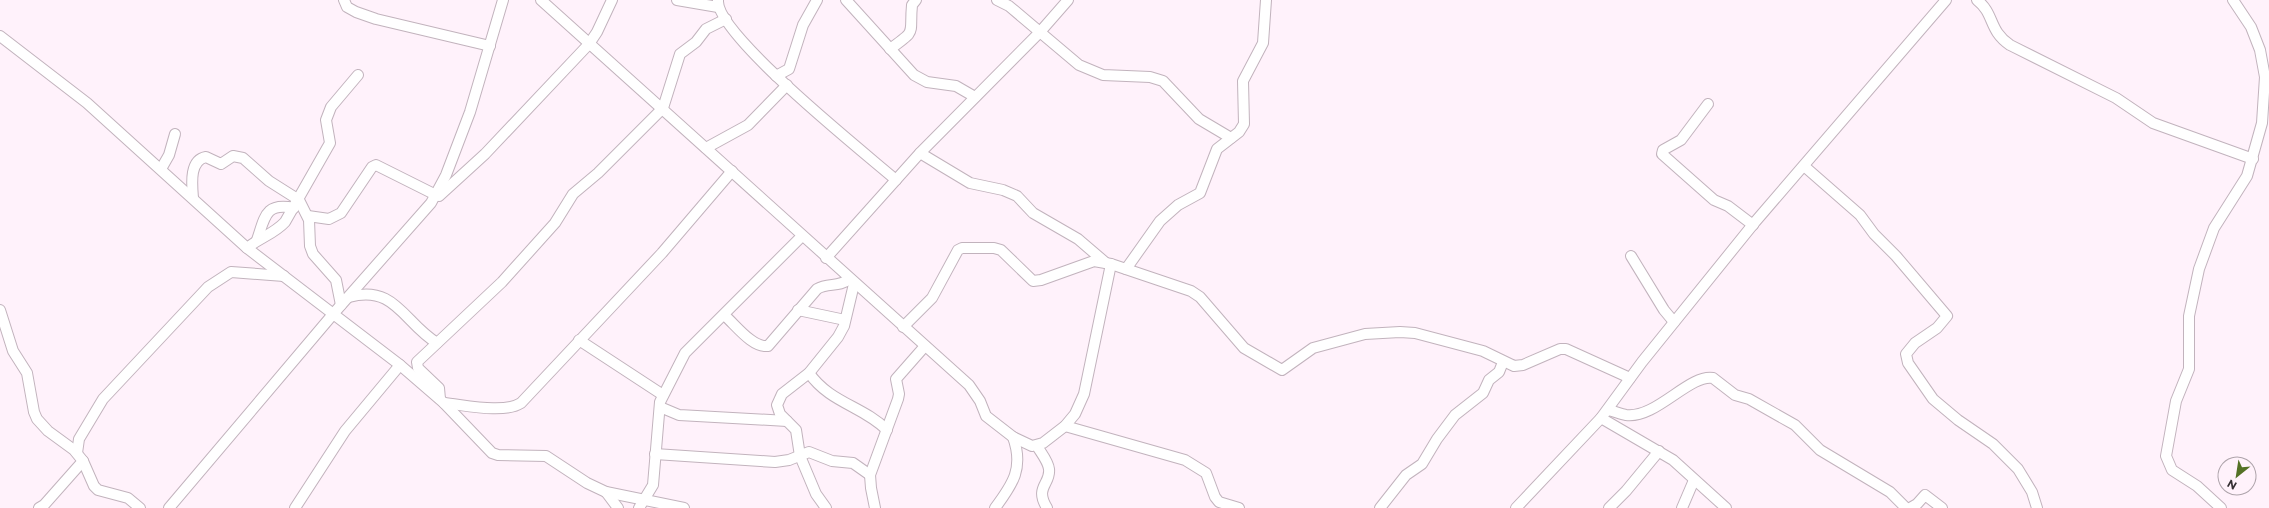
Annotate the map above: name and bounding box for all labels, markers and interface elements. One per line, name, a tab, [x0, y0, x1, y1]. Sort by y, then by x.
north arrow	[2217, 456, 2257, 496]
text: N	[2225, 476, 2239, 493]

